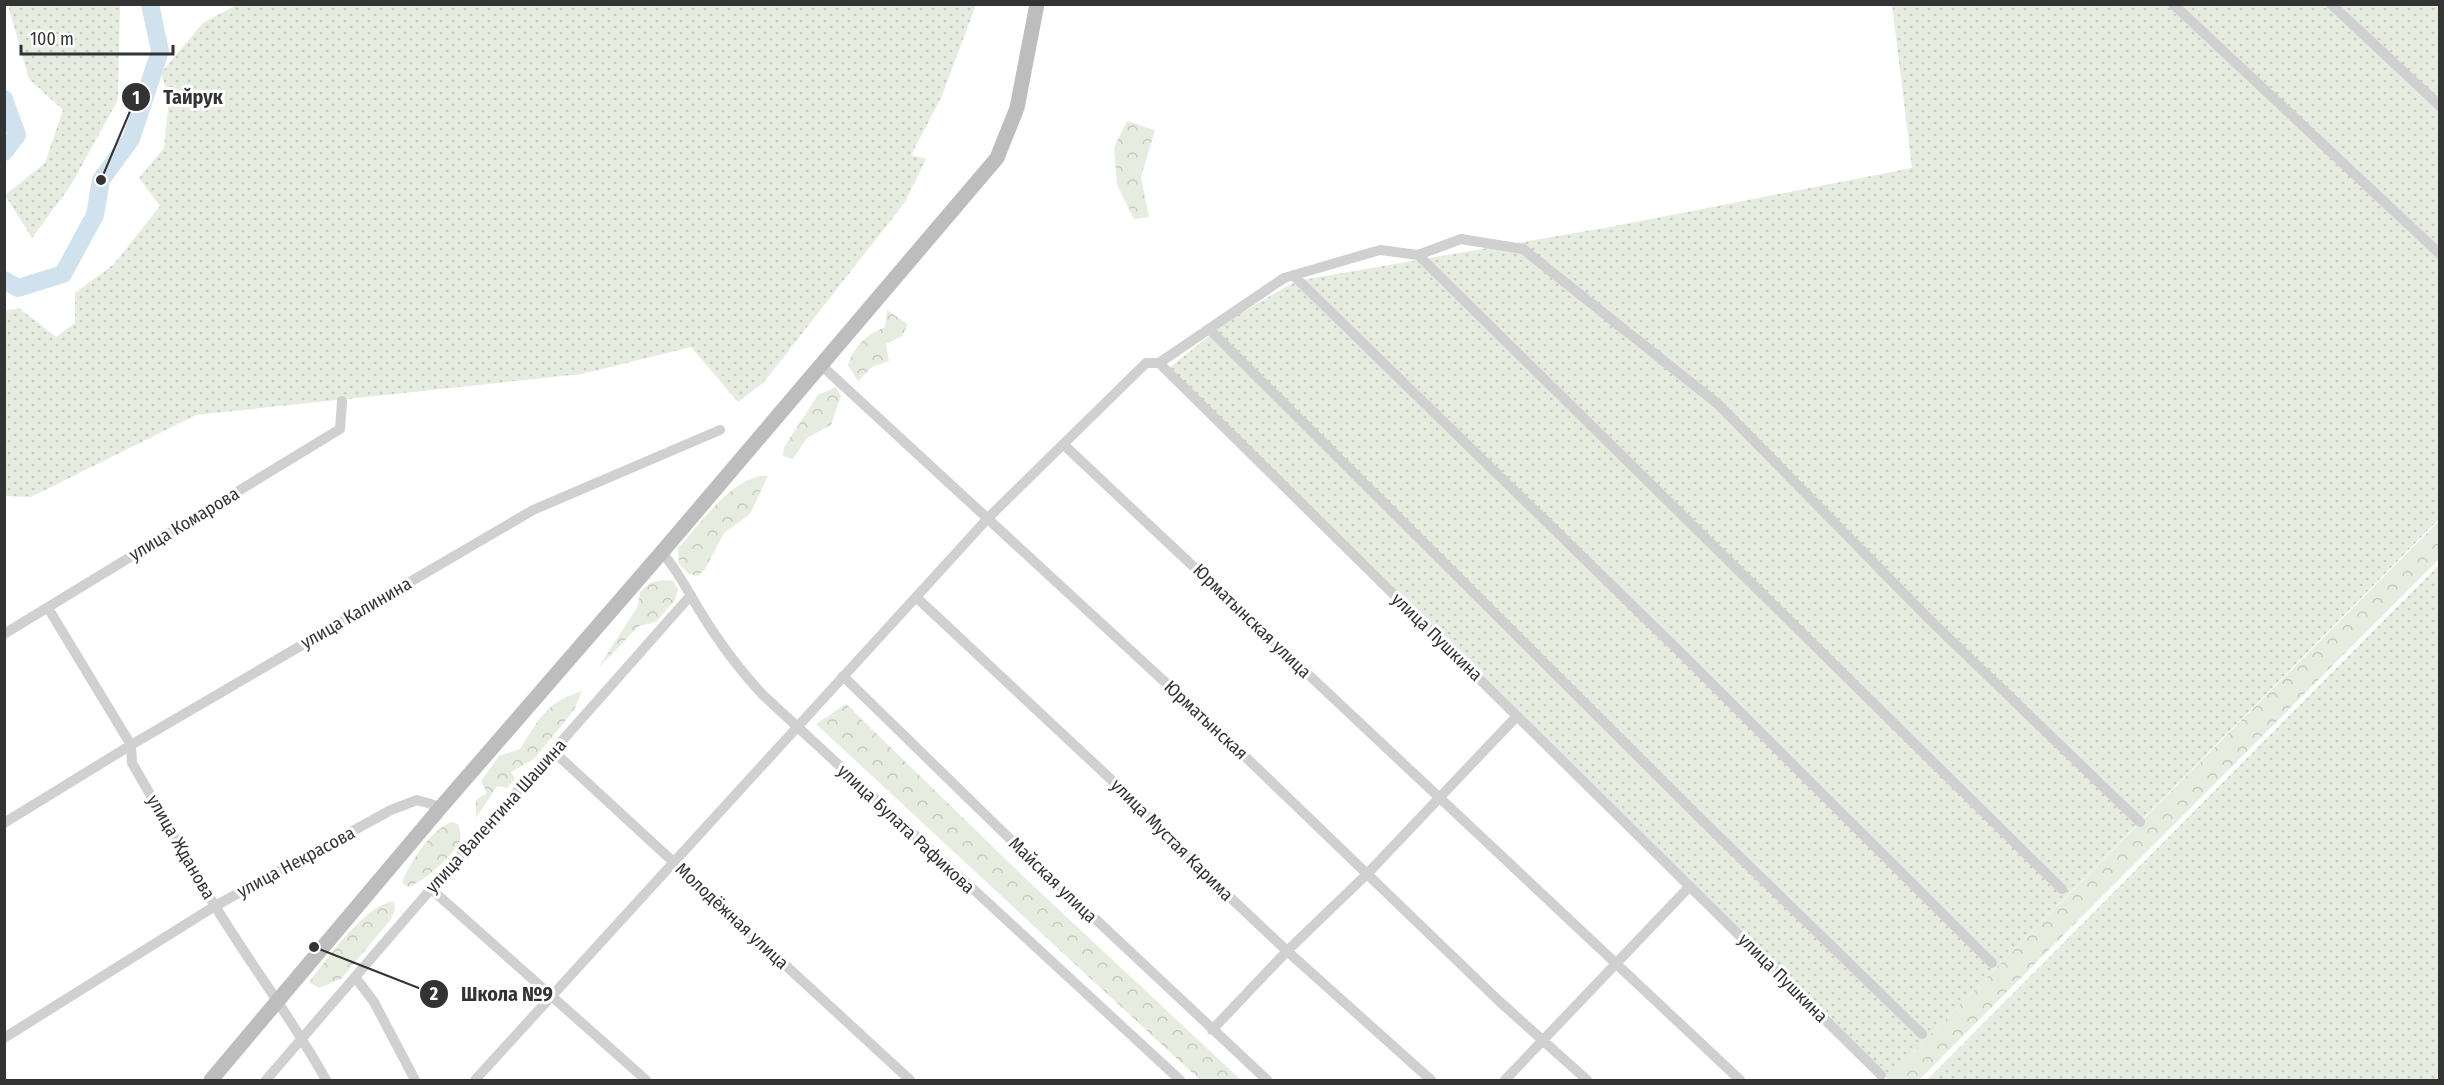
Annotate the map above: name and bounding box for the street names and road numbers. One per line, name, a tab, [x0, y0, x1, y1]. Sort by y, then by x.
street label: улица Комарова	[125, 482, 243, 566]
street label: Юрматынская улица	[1188, 559, 1316, 683]
street label: улица Калинина	[297, 572, 415, 654]
street label: улица Пушкина	[1387, 588, 1487, 686]
street label: Юрматынская	[1160, 676, 1252, 764]
street label: улица Валентина Шашина	[421, 734, 571, 898]
street label: улица Булата Рафикова	[833, 760, 979, 898]
street label: улица Мустая Карима	[1106, 774, 1238, 906]
street label: улица Жданова	[142, 791, 220, 903]
street label: улица Некрасова	[233, 822, 359, 902]
street label: Майская улица	[1004, 832, 1102, 928]
street label: Молодёжная улица	[671, 858, 793, 974]
street label: улица Пушкина	[1734, 929, 1832, 1027]

